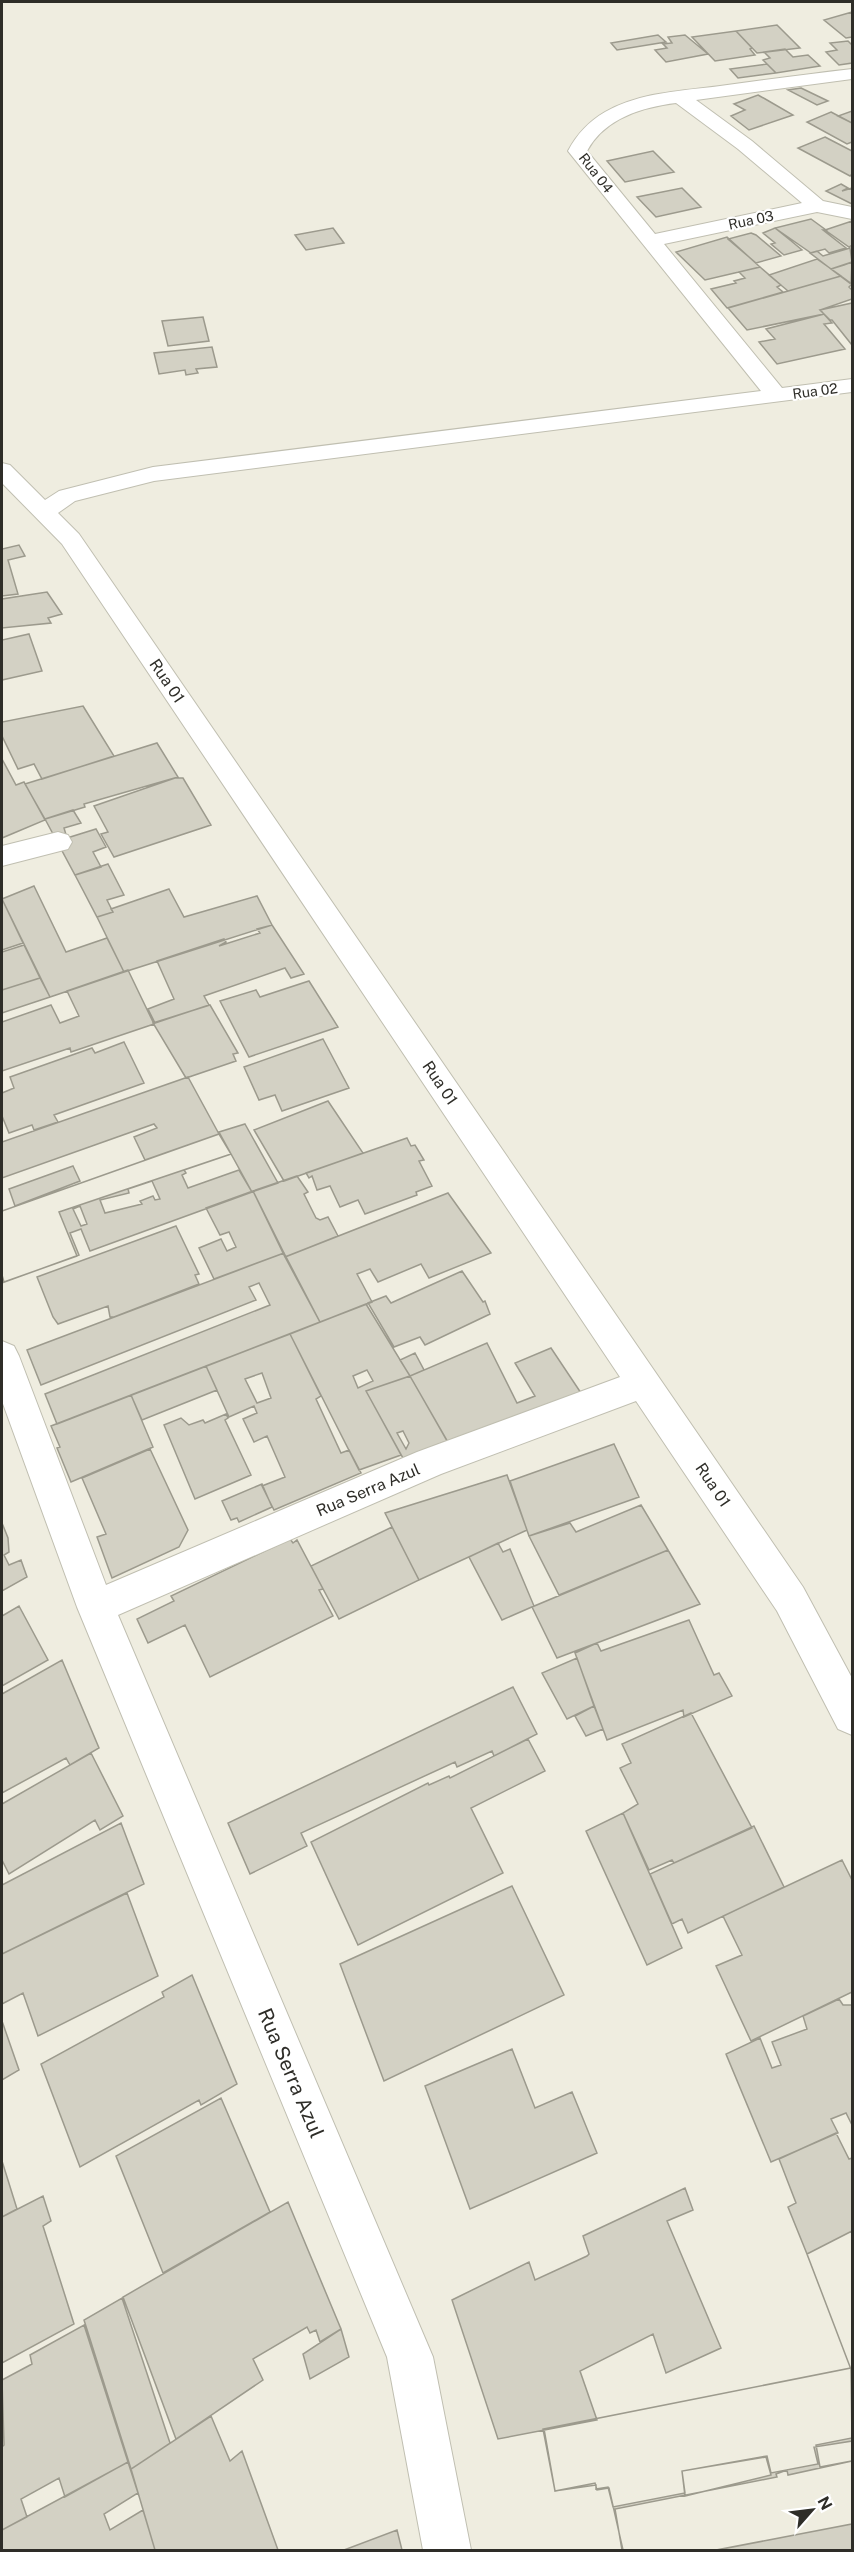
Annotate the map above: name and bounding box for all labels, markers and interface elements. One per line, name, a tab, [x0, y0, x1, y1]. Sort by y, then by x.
street label: Rua 04	[576, 150, 617, 196]
street label: Rua 03	[727, 207, 775, 233]
street label: Rua 02	[791, 380, 839, 402]
street label: Rua 01	[145, 655, 189, 707]
street label: Rua 01	[418, 1057, 462, 1109]
street label: Rua 01	[691, 1459, 735, 1511]
street label: Rua Serra Azul	[313, 1460, 423, 1520]
street label: Rua Serra Azul	[253, 2005, 329, 2141]
north arrow	[782, 2480, 842, 2540]
text: N	[813, 2493, 836, 2513]

